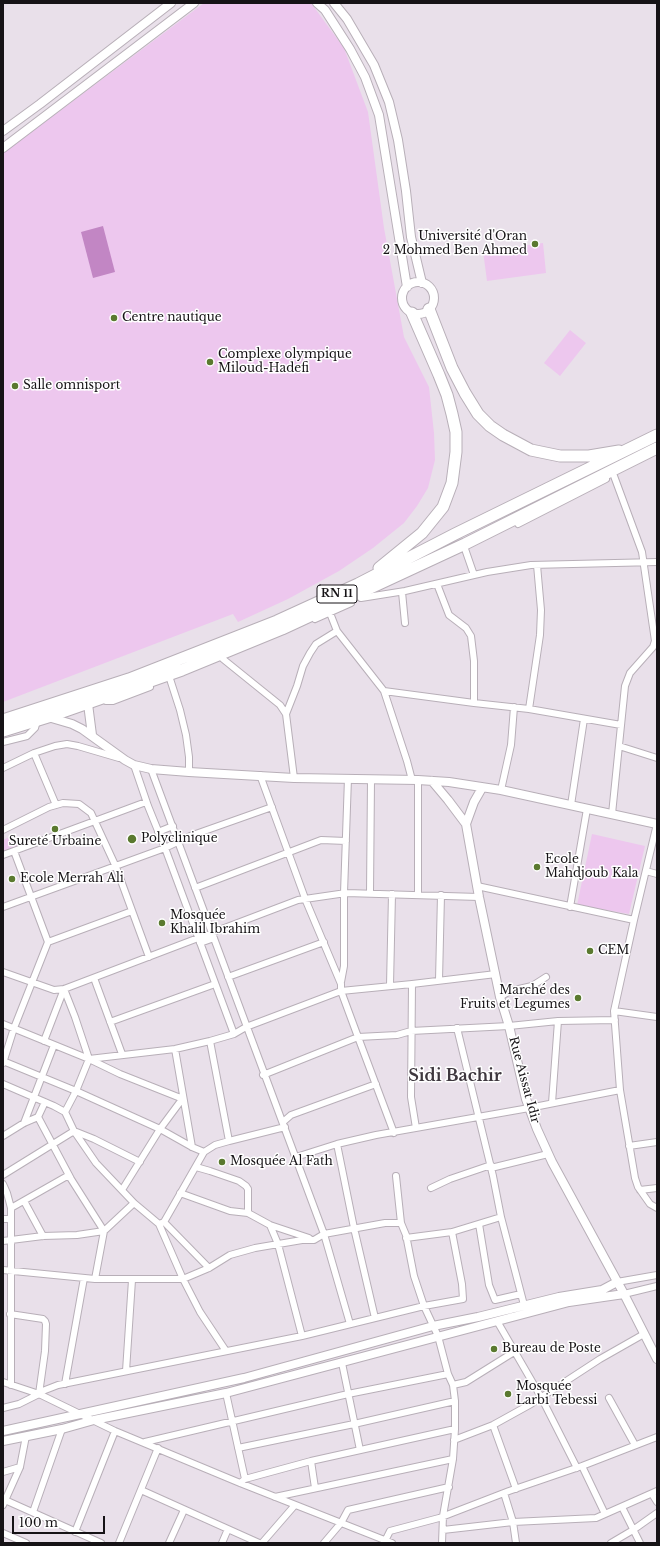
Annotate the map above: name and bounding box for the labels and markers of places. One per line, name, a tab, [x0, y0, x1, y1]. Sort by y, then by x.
place label: Université d'Oran 2 Mohmed Ben Ahmed	[383, 230, 527, 258]
marker: Université d'Oran 2 Mohmed Ben Ahmed	[530, 239, 540, 249]
place label: Centre nautique	[122, 311, 222, 325]
marker: Centre nautique	[109, 313, 119, 323]
place label: Complexe olympique Miloud-Hadefi	[218, 348, 352, 376]
marker: Complexe olympique Miloud-Hadefi	[205, 357, 215, 367]
place label: Salle omnisport	[23, 379, 120, 393]
marker: Salle omnisport	[10, 381, 20, 391]
marker: Sureté Urbaine	[50, 824, 60, 834]
place label: Polyclinique	[141, 832, 218, 846]
marker: Polyclinique	[126, 833, 138, 845]
place label: Sureté Urbaine	[9, 835, 101, 849]
place label: Ecole Mahdjoub Kala	[545, 853, 638, 881]
marker: Ecole Mahdjoub Kala	[532, 862, 542, 872]
place label: Ecole Merrah Ali	[20, 872, 124, 886]
marker: Ecole Merrah Ali	[7, 874, 17, 884]
place label: Mosquée Khalil Ibrahim	[170, 909, 260, 937]
marker: Mosquée Khalil Ibrahim	[157, 918, 167, 928]
place label: CEM	[598, 944, 629, 958]
marker: CEM	[585, 946, 595, 956]
place label: Marché des Fruits et Legumes	[460, 984, 570, 1012]
marker: Marché des Fruits et Legumes	[573, 993, 583, 1003]
place label: Mosquée Al Fath	[230, 1155, 333, 1169]
marker: Mosquée Al Fath	[217, 1157, 227, 1167]
place label: Bureau de Poste	[502, 1342, 601, 1356]
marker: Bureau de Poste	[489, 1344, 499, 1354]
place label: Mosquée Larbi Tebessi	[516, 1380, 597, 1408]
marker: Mosquée Larbi Tebessi	[503, 1389, 513, 1399]

